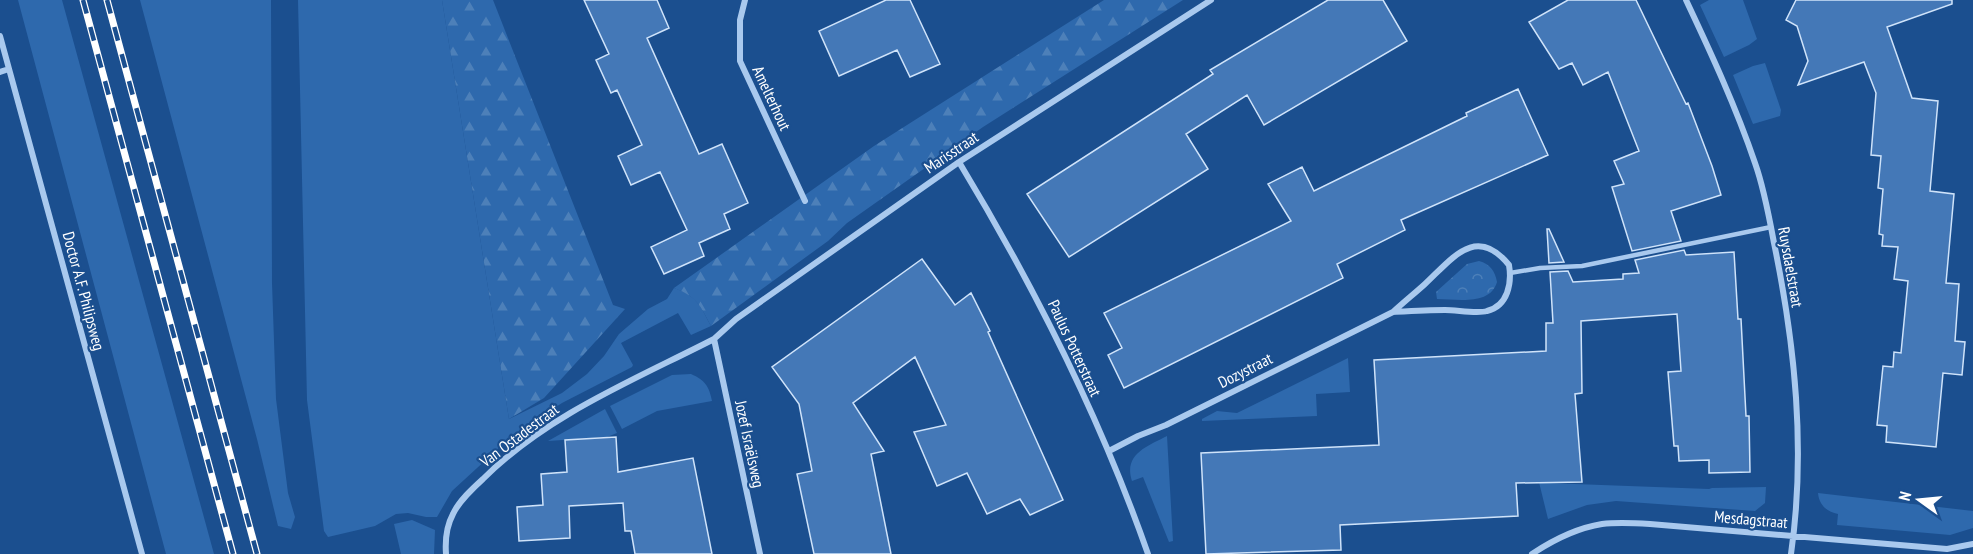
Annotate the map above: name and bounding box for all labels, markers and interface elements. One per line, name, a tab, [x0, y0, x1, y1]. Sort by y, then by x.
street label: Amelterhout	[748, 63, 796, 134]
street label: Marisstraat	[920, 126, 982, 177]
street label: Ruysdaelstraat	[1774, 225, 1808, 309]
street label: Doctor A.F. Philipsweg	[59, 229, 109, 353]
street label: Paulus Potterstraat	[1044, 296, 1106, 400]
street label: Dozystraat	[1215, 348, 1276, 392]
street label: Jozef Israëlsweg	[731, 398, 769, 489]
street label: Van Ostadestraat	[475, 399, 563, 472]
north arrow	[1889, 470, 1949, 530]
text: N	[1894, 489, 1915, 503]
street label: Mesdagstraat	[1713, 506, 1789, 532]

